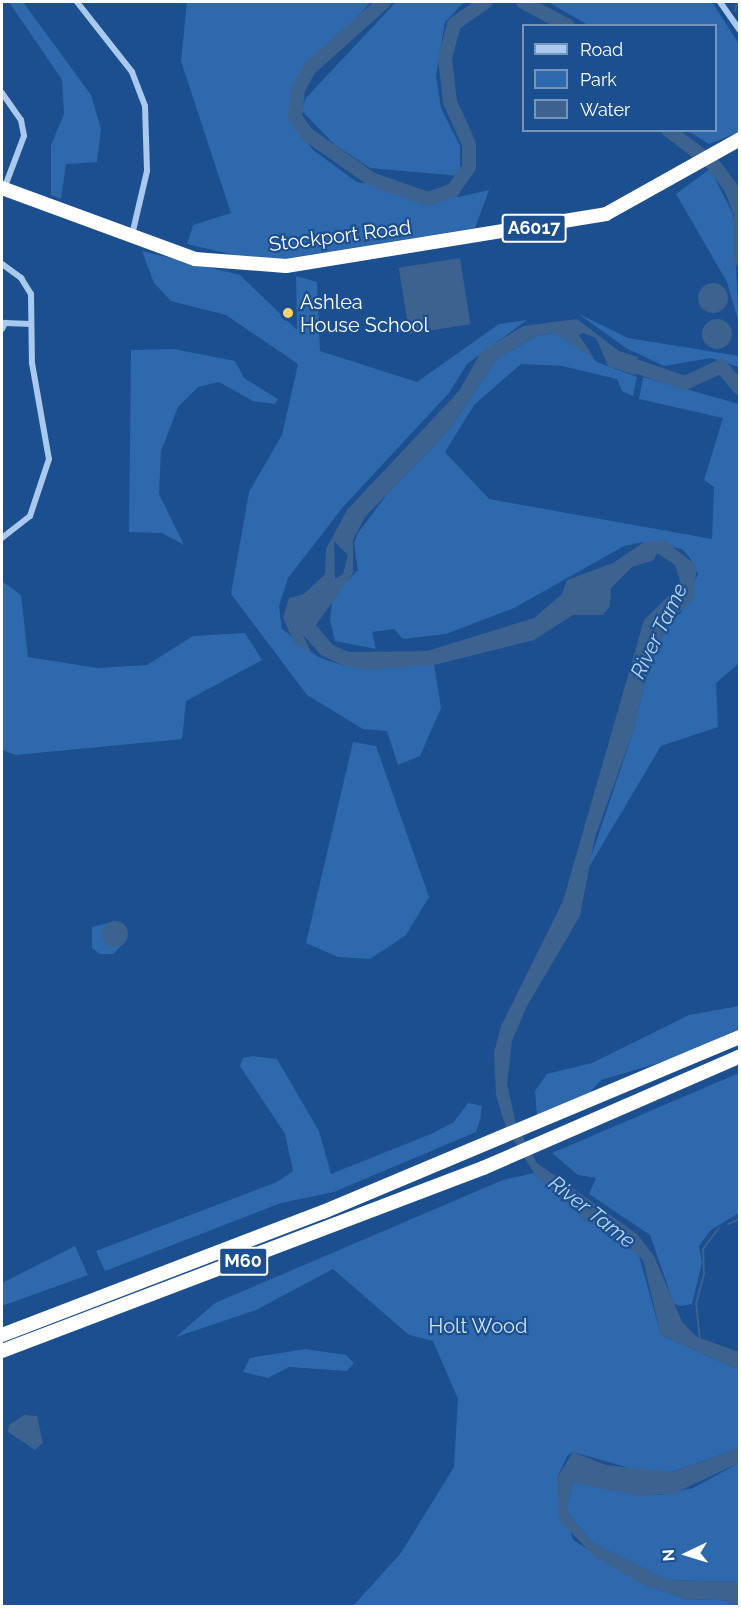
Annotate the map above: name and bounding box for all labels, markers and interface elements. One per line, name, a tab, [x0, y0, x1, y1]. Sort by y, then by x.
legend	[522, 24, 717, 132]
text: Road	[580, 39, 623, 60]
text: Park	[580, 69, 617, 90]
text: Water	[580, 99, 630, 120]
road number: A6017	[501, 213, 567, 243]
street label: Stockport Road	[268, 215, 412, 257]
place label: Ashlea House School	[300, 290, 429, 337]
marker: Ashlea House School	[281, 306, 295, 320]
water label: River Tame	[625, 579, 693, 683]
water label: River Tame	[543, 1170, 641, 1254]
road number: M60	[218, 1246, 268, 1276]
park label: Holt Wood	[428, 1314, 528, 1338]
north arrow	[657, 1524, 717, 1584]
text: N	[659, 1549, 678, 1562]

